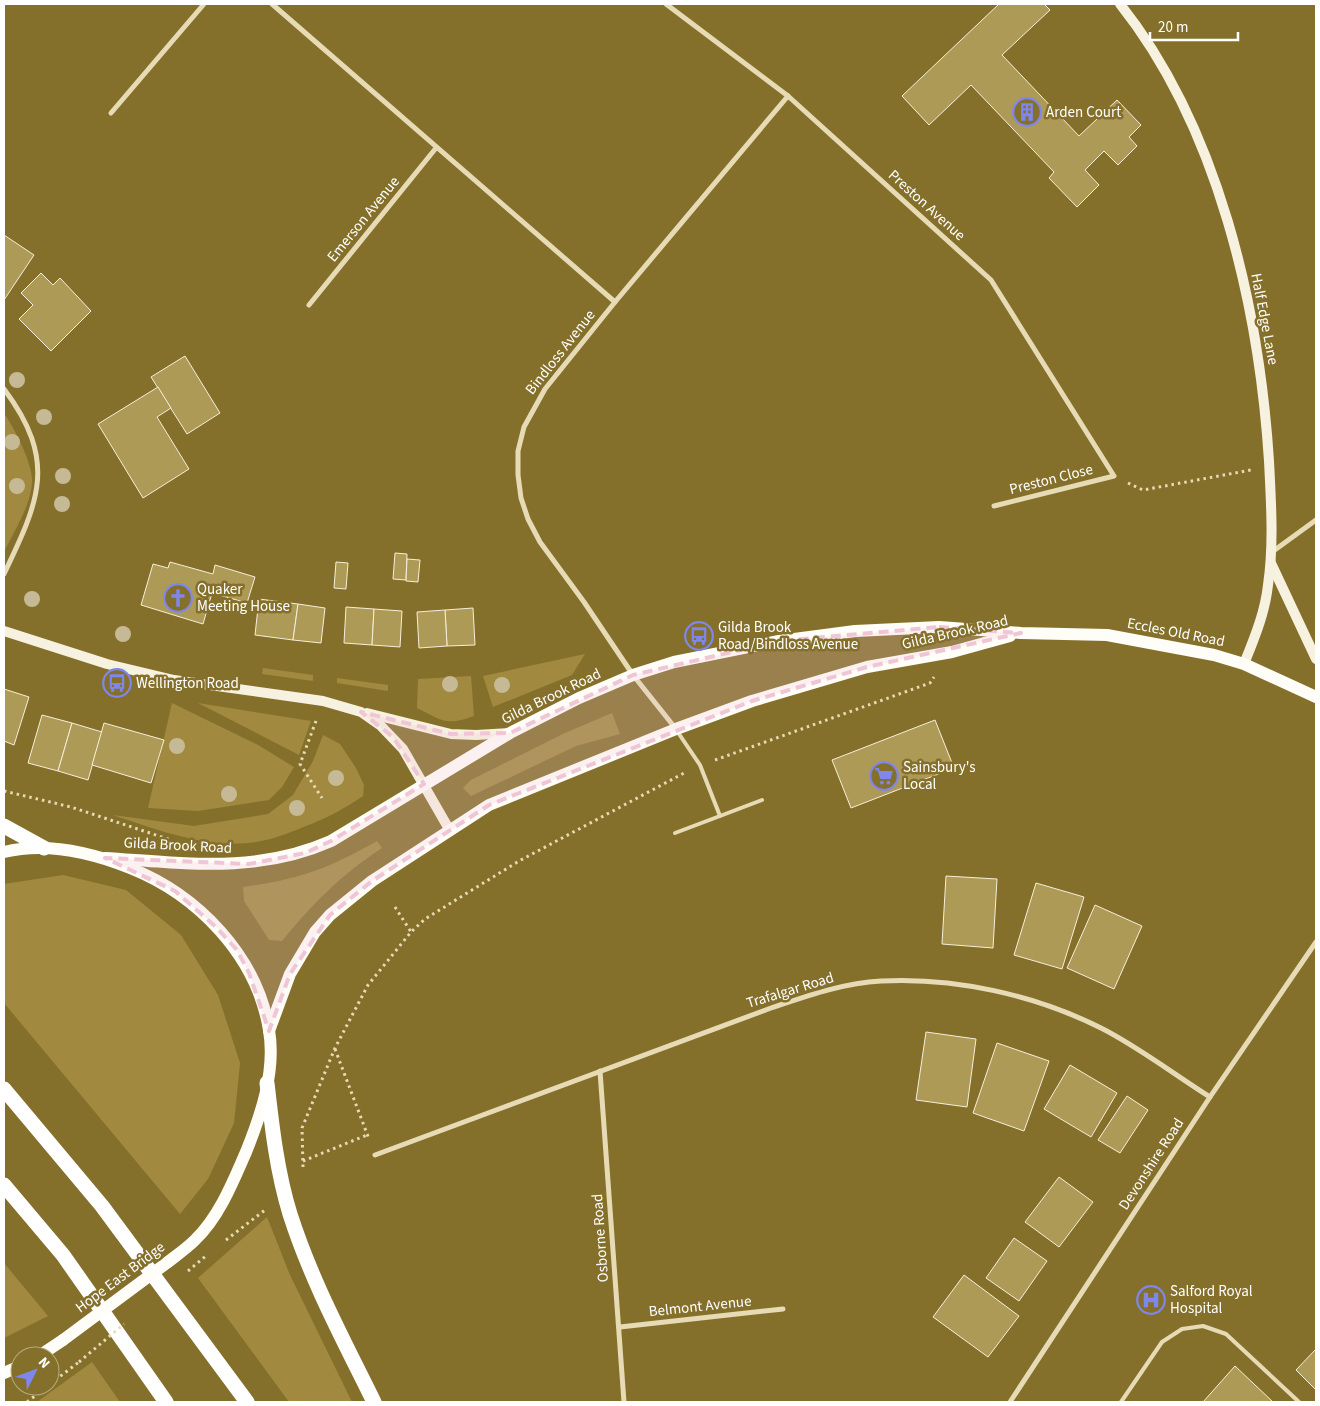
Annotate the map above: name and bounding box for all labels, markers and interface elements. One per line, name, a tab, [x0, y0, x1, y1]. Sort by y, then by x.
scale bar	[1150, 10, 1238, 42]
text: 20 m	[1158, 17, 1188, 38]
building icon: Arden Court	[1012, 97, 1042, 127]
place label: Arden Court	[1046, 102, 1121, 123]
street label: Preston Avenue	[883, 165, 970, 246]
street label: Emerson Avenue	[322, 172, 405, 267]
street label: Half Edge Lane	[1245, 271, 1284, 367]
street label: Bindloss Avenue	[520, 305, 600, 399]
street label: Preston Close	[1007, 459, 1095, 500]
place label: Quaker Meeting House	[197, 579, 290, 617]
church icon: Quaker Meeting House	[163, 583, 193, 613]
street label: Gilda Brook Road	[900, 610, 1010, 655]
street label: Eccles Old Road	[1125, 613, 1226, 652]
place label: Gilda Brook Road/Bindloss Avenue	[718, 617, 858, 655]
bus stop icon: Gilda Brook Road/Bindloss Avenue	[684, 621, 714, 651]
street label: Gilda Brook Road	[498, 663, 605, 730]
bus stop icon: Wellington Road	[102, 668, 132, 698]
place label: Wellington Road	[136, 673, 239, 694]
place label: Sainsbury's Local	[903, 757, 976, 795]
supermarket icon: Sainsbury's Local	[869, 761, 899, 791]
street label: Gilda Brook Road	[123, 832, 233, 859]
street label: Trafalgar Road	[744, 967, 836, 1014]
street label: Devonshire Road	[1114, 1114, 1189, 1214]
street label: Osborne Road	[587, 1193, 614, 1283]
street label: Hope East Bridge	[71, 1237, 169, 1318]
place label: Salford Royal Hospital	[1170, 1281, 1253, 1319]
hospital icon: Salford Royal Hospital	[1136, 1285, 1166, 1315]
street label: Belmont Avenue	[648, 1291, 752, 1322]
north arrow	[10, 1346, 60, 1396]
text: N	[33, 1353, 54, 1373]

